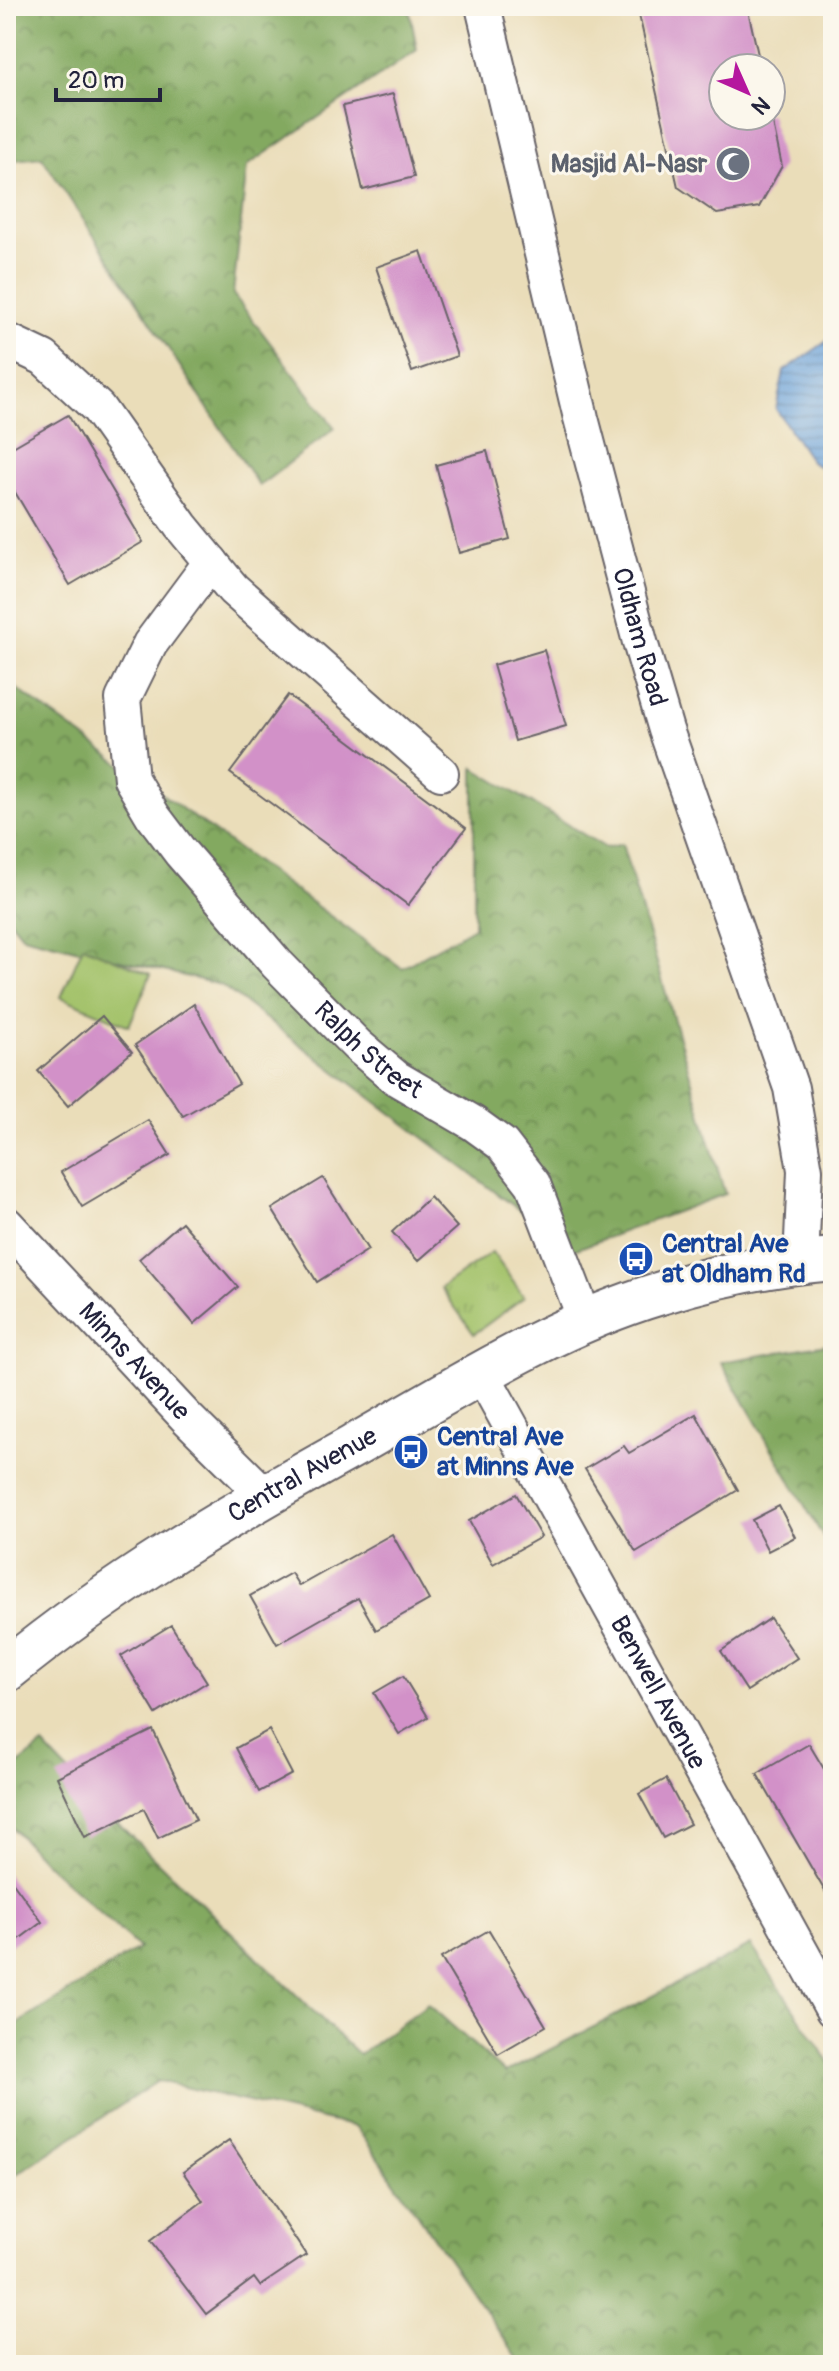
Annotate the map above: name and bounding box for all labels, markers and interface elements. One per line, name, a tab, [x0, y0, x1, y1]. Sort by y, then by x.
scale bar	[56, 52, 160, 102]
north arrow	[707, 52, 787, 132]
text: 20 m	[68, 66, 124, 95]
text: N	[745, 90, 776, 121]
mosque icon: Masjid Al-Nasr	[714, 145, 752, 183]
place label: Masjid Al-Nasr	[551, 148, 708, 180]
street label: Oldham Road	[605, 564, 674, 710]
street label: Ralph Street	[307, 995, 429, 1106]
place label: Central Ave at Oldham Rd	[662, 1228, 806, 1290]
bus stop icon: Central Ave at Oldham Rd	[617, 1240, 655, 1278]
street label: Minns Avenue	[72, 1296, 197, 1427]
street label: Central Avenue	[222, 1420, 383, 1530]
place label: Central Ave at Minns Ave	[437, 1421, 575, 1483]
bus stop icon: Central Ave at Minns Ave	[392, 1433, 430, 1471]
street label: Benwell Avenue	[603, 1610, 713, 1775]

